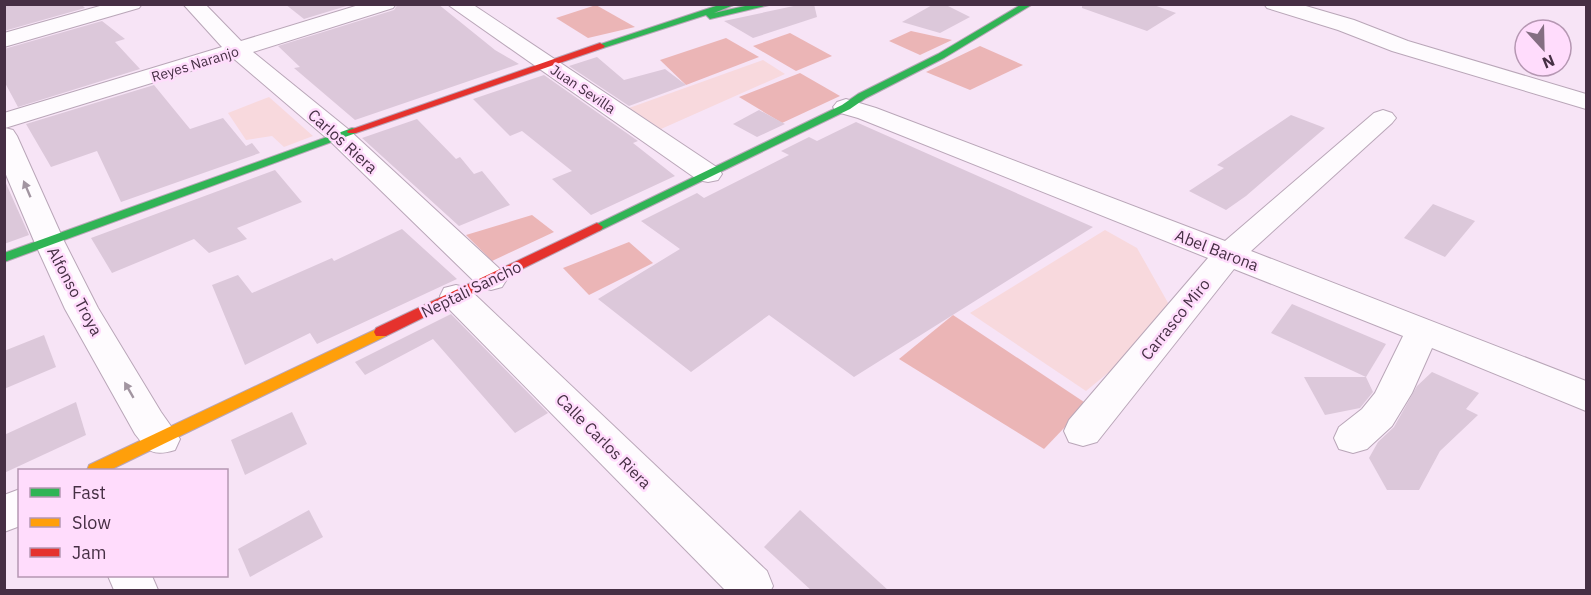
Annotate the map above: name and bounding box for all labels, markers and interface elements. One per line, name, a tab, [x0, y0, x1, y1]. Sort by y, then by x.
north arrow	[1513, 18, 1573, 78]
street label: Reyes Naranjo	[149, 42, 241, 86]
text: N	[1539, 50, 1558, 73]
street label: Juan Sevilla	[547, 61, 620, 118]
street label: Carlos Riera	[304, 105, 382, 178]
one-way arrow	[22, 179, 32, 197]
street label: Abel Barona	[1172, 225, 1262, 275]
street label: Alfonso Troya	[43, 243, 107, 339]
street label: Neptali Sancho	[418, 256, 524, 322]
street label: Carrasco Miro	[1136, 274, 1214, 364]
one-way arrow	[124, 381, 134, 398]
street label: Calle Carlos Riera	[552, 389, 656, 493]
legend	[18, 469, 228, 577]
text: Fast	[72, 481, 106, 504]
text: Slow	[72, 511, 111, 534]
text: Jam	[72, 541, 107, 564]

